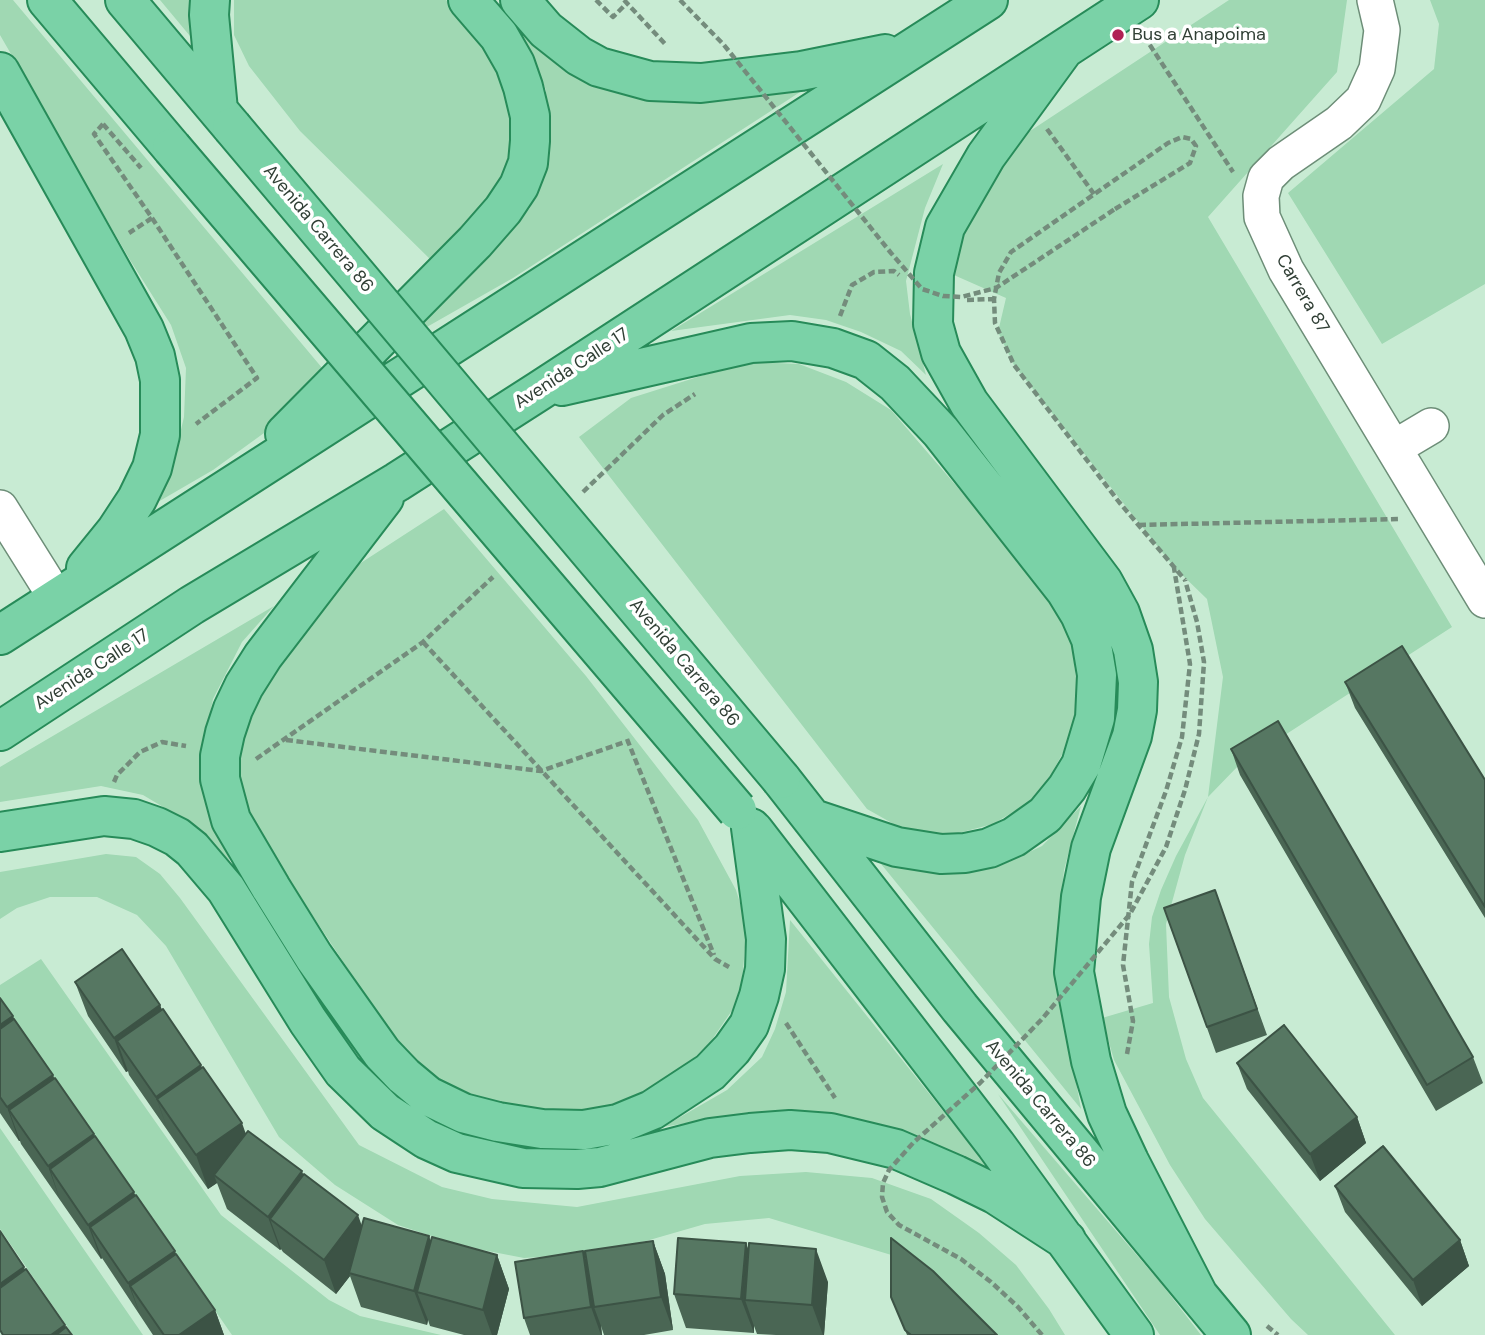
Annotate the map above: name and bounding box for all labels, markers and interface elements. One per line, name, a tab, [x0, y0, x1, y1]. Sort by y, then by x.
place label: Bus a Anapoima	[1132, 24, 1266, 46]
marker: Bus a Anapoima	[1110, 27, 1126, 43]
street label: Avenida Carrera 86	[258, 161, 378, 297]
street label: Carrera 87	[1271, 251, 1333, 337]
street label: Avenida Calle 17	[511, 324, 633, 414]
street label: Avenida Carrera 86	[624, 595, 744, 731]
street label: Avenida Calle 17	[31, 625, 153, 715]
street label: Avenida Carrera 86	[980, 1036, 1100, 1172]

